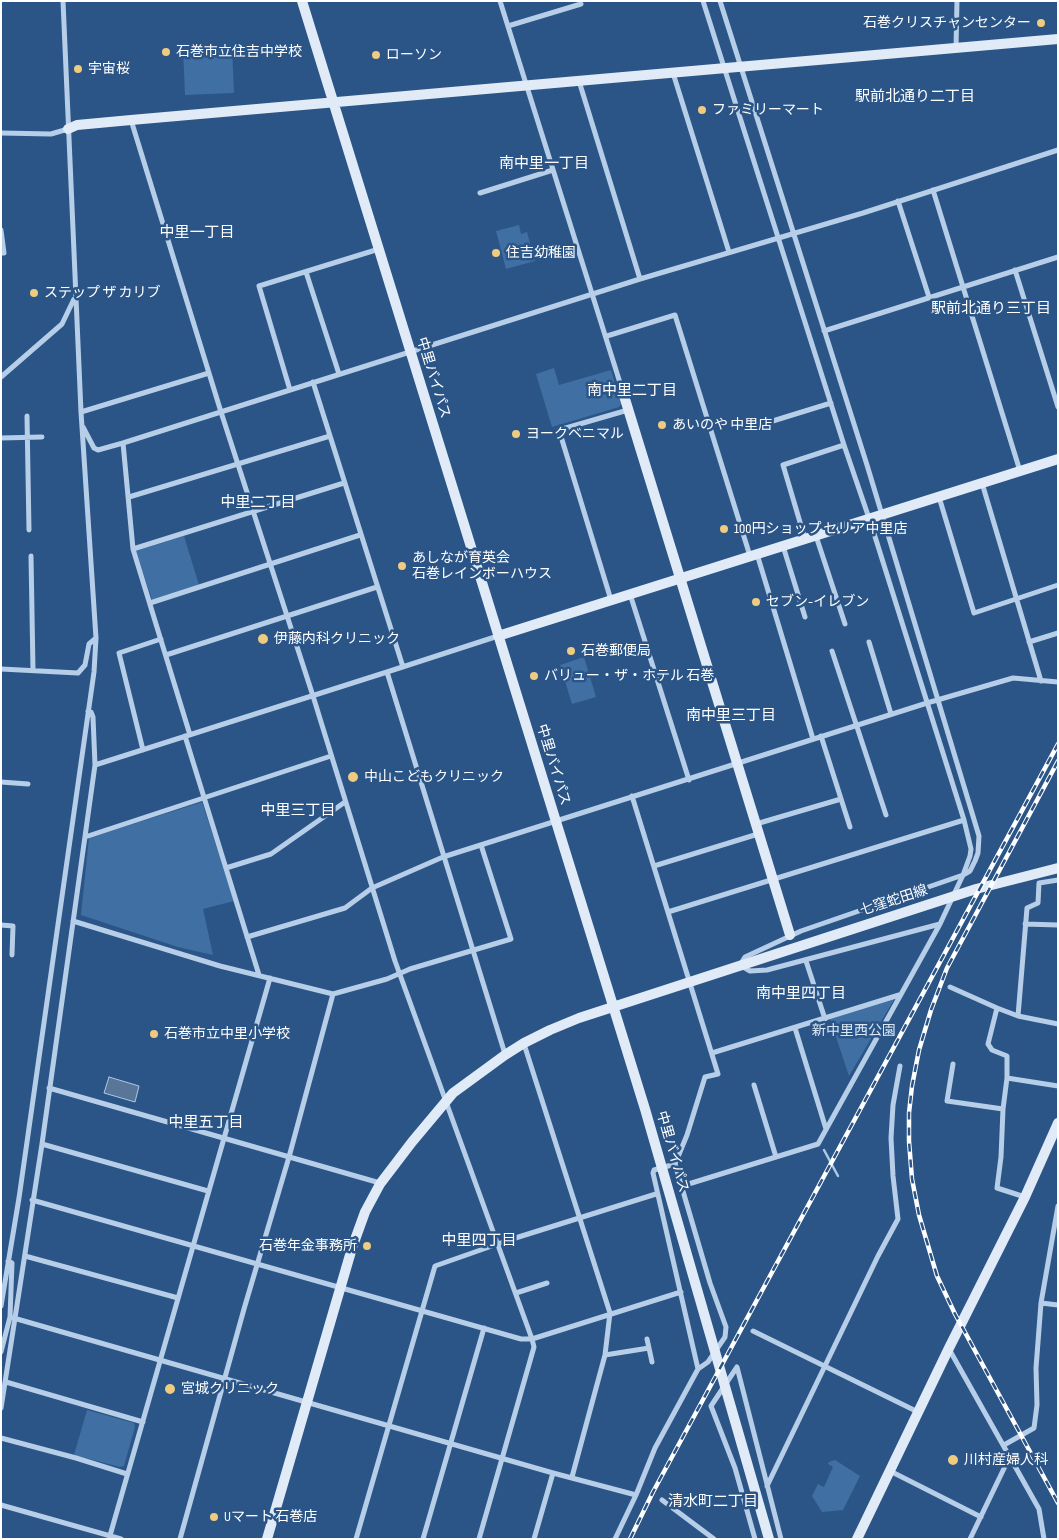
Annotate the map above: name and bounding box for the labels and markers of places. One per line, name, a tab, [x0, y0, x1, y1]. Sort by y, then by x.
place label: 石巻クリスチャンセンター	[863, 15, 1031, 31]
marker: 石巻クリスチャンセンター	[1035, 17, 1047, 29]
place label: 石巻市立住吉中学校	[176, 44, 302, 60]
marker: 石巻市立住吉中学校	[160, 46, 172, 58]
place label: ローソン	[386, 47, 442, 63]
marker: ローソン	[370, 49, 382, 61]
place label: 宇宙桜	[88, 61, 130, 77]
marker: 宇宙桜	[72, 63, 84, 75]
place label: ファミリーマート	[712, 102, 824, 118]
marker: ファミリーマート	[696, 104, 708, 116]
place label: 住吉幼稚園	[506, 245, 576, 261]
marker: 住吉幼稚園	[490, 247, 502, 259]
place label: ステップ ザ カリブ	[44, 285, 160, 301]
marker: ステップ ザ カリブ	[28, 287, 40, 299]
place label: あいのや 中里店	[672, 417, 772, 433]
marker: あいのや 中里店	[656, 419, 668, 431]
place label: ヨークベニマル	[526, 426, 624, 442]
marker: ヨークベニマル	[510, 428, 522, 440]
place label: 100円ショップ セリア中里店	[734, 521, 908, 537]
marker: 100円ショップ セリア中里店	[718, 523, 730, 535]
place label: あしなが育英会 石巻レインボーハウス	[412, 550, 552, 582]
marker: あしなが育英会 石巻レインボーハウス	[396, 560, 408, 572]
place label: セブン-イレブン	[766, 594, 869, 610]
marker: セブン-イレブン	[750, 596, 762, 608]
place label: 伊藤内科クリニック	[274, 631, 400, 647]
marker: 伊藤内科クリニック	[256, 632, 270, 646]
place label: 石巻郵便局	[581, 643, 651, 659]
marker: 石巻郵便局	[565, 645, 577, 657]
place label: バリュー・ザ・ホテル 石巻	[544, 668, 714, 684]
marker: バリュー・ザ・ホテル 石巻	[528, 670, 540, 682]
place label: 中山こどもクリニック	[364, 769, 504, 785]
marker: 中山こどもクリニック	[346, 770, 360, 784]
place label: 石巻市立中里小学校	[164, 1026, 290, 1042]
marker: 石巻市立中里小学校	[148, 1028, 160, 1040]
place label: 石巻年金事務所	[259, 1238, 357, 1254]
marker: 石巻年金事務所	[361, 1240, 373, 1252]
place label: 宮城クリニック	[181, 1381, 279, 1397]
marker: 宮城クリニック	[163, 1382, 177, 1396]
place label: 川村産婦人科	[964, 1452, 1048, 1468]
marker: 川村産婦人科	[946, 1453, 960, 1467]
place label: Uマート 石巻店	[224, 1509, 317, 1525]
marker: Uマート 石巻店	[208, 1511, 220, 1523]

